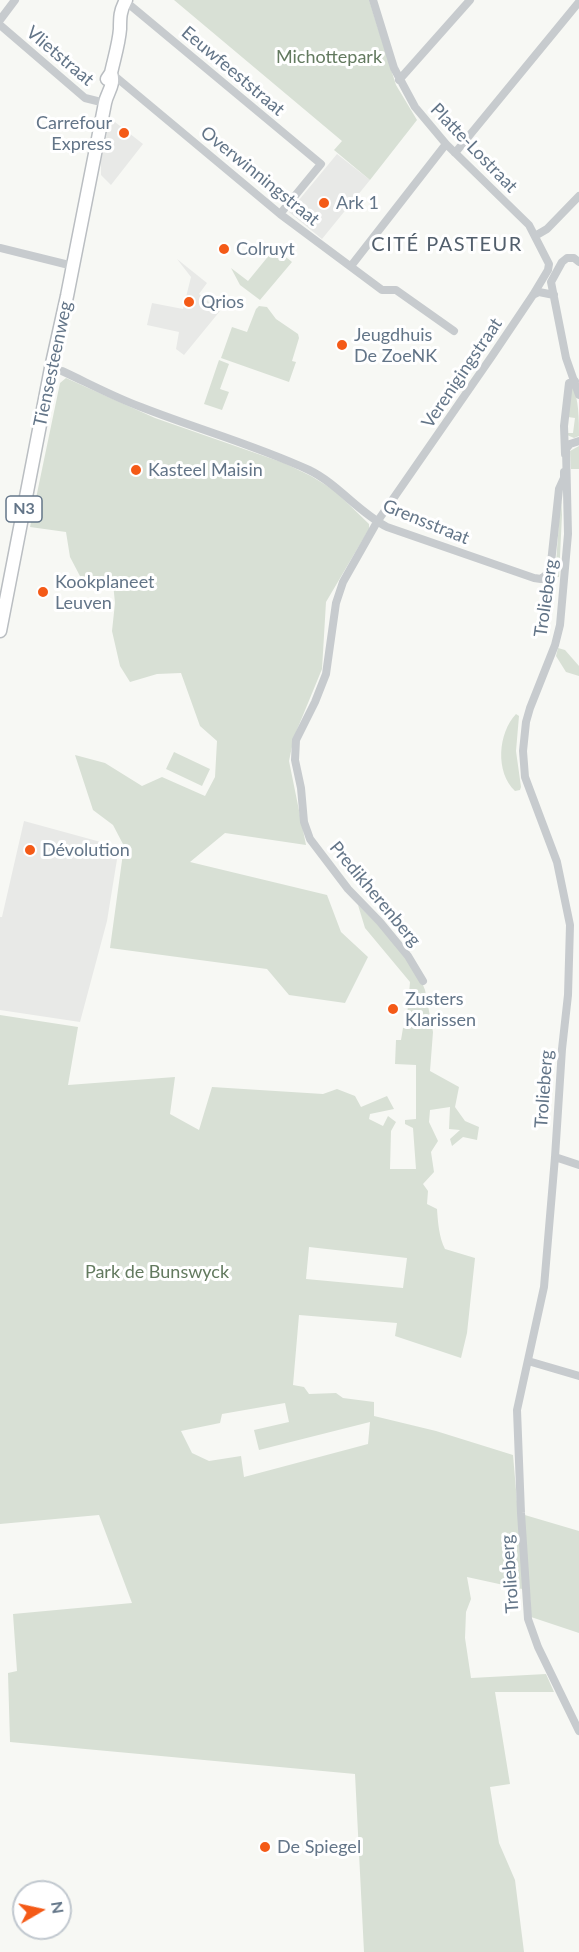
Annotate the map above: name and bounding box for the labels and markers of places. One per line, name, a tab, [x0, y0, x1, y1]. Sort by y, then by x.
place label: Carrefour Express	[36, 112, 112, 154]
marker: Carrefour Express	[117, 126, 131, 140]
place label: Ark 1	[336, 192, 379, 214]
marker: Ark 1	[317, 196, 331, 210]
place label: Colruyt	[236, 238, 295, 260]
marker: Colruyt	[217, 242, 231, 256]
place label: Qrios	[201, 291, 244, 313]
marker: Qrios	[182, 295, 196, 309]
place label: Jeugdhuis De ZoeNK	[354, 324, 437, 366]
marker: Jeugdhuis De ZoeNK	[335, 338, 349, 352]
place label: Kasteel Maisin	[148, 459, 263, 481]
marker: Kasteel Maisin	[129, 463, 143, 477]
place label: Kookplaneet Leuven	[55, 571, 155, 614]
marker: Kookplaneet Leuven	[36, 585, 50, 599]
place label: Dévolution	[42, 839, 130, 861]
marker: Dévolution	[23, 843, 37, 857]
place label: Zusters Klarissen	[405, 988, 476, 1030]
marker: Zusters Klarissen	[386, 1002, 400, 1016]
place label: De Spiegel	[277, 1836, 361, 1858]
marker: De Spiegel	[258, 1840, 272, 1854]

